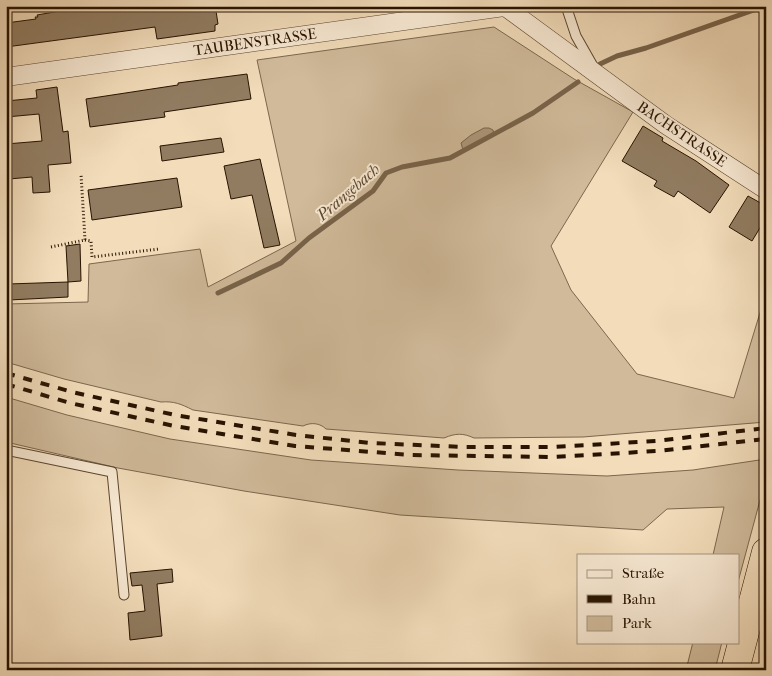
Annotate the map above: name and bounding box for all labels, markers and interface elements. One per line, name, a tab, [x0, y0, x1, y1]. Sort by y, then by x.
street label: TAUBENSTRASSE	[192, 24, 318, 60]
street label: BACHSTRASSE	[634, 97, 730, 171]
water label: Prangebach	[312, 160, 383, 225]
legend	[577, 554, 740, 644]
text: Straße	[622, 564, 665, 582]
text: Bahn	[622, 590, 656, 608]
text: Park	[622, 614, 652, 632]

